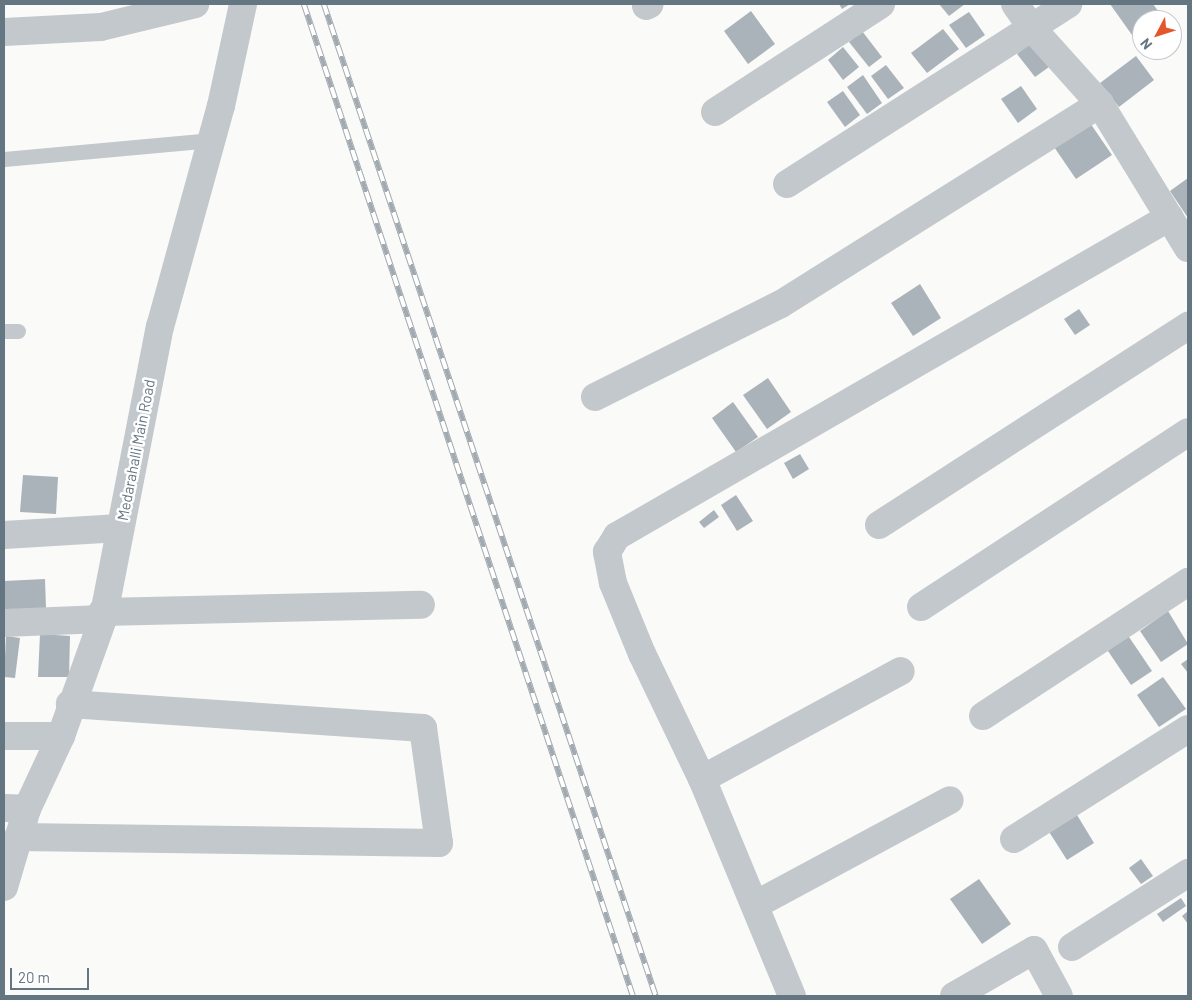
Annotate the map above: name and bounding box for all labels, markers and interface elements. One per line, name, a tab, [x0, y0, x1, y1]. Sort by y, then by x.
north arrow	[1132, 10, 1182, 60]
text: N	[1136, 35, 1155, 53]
street label: Medarahalli Main Road	[113, 378, 159, 522]
scale bar	[12, 958, 91, 990]
text: 20 m	[18, 968, 50, 986]

